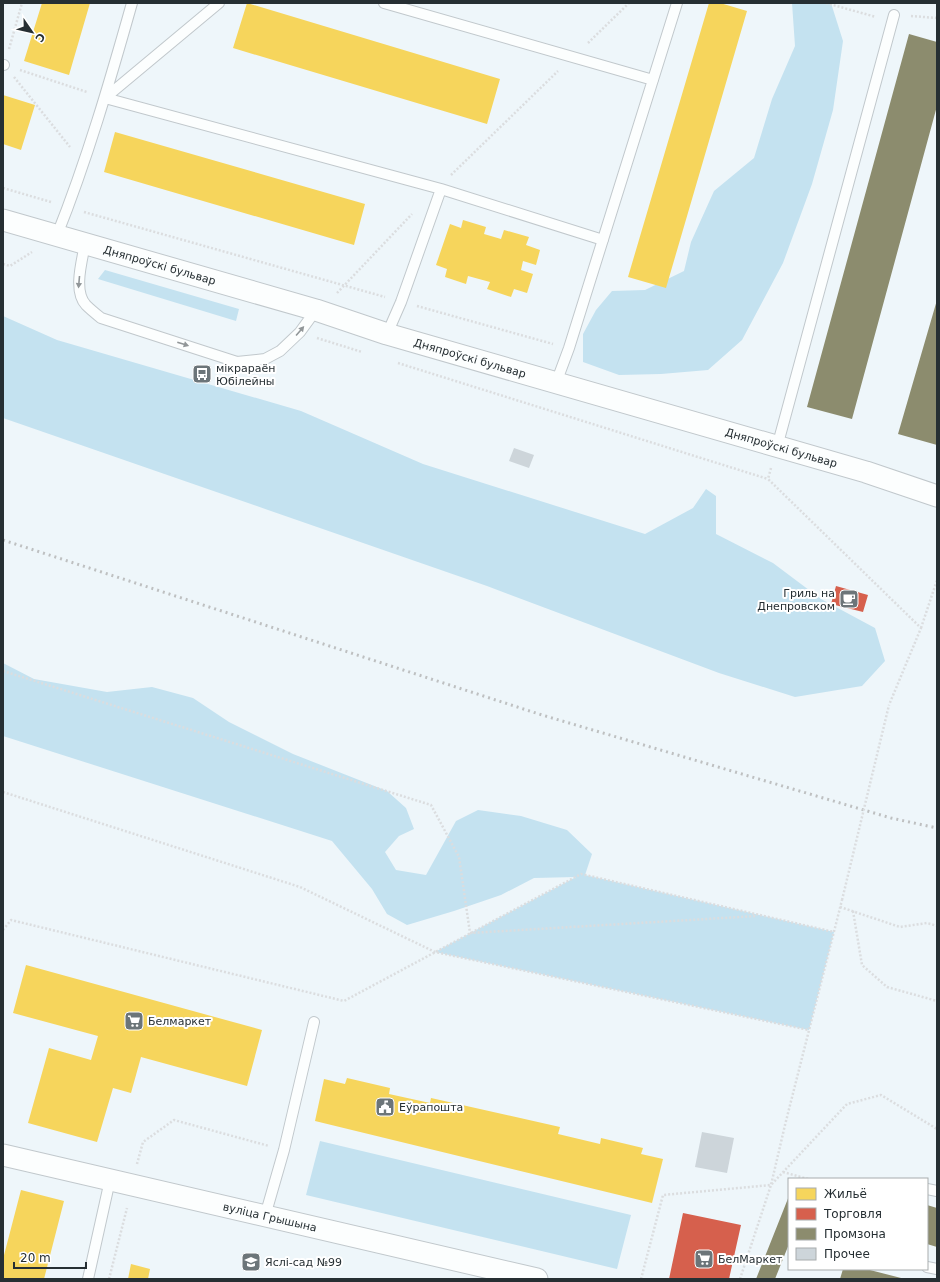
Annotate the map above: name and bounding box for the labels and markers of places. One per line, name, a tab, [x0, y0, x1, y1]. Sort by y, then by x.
place label: мікрараён Юбілейны	[216, 362, 275, 388]
bus stop icon: мікрараён Юбілейны	[191, 363, 213, 385]
place label: Гриль на Днепровском	[757, 587, 835, 613]
cafe icon: Гриль на Днепровском	[838, 588, 860, 610]
supermarket icon: Белмаркет	[123, 1010, 145, 1032]
place label: Белмаркет	[148, 1015, 212, 1028]
public building icon: Еўрапошта	[374, 1096, 396, 1118]
place label: Еўрапошта	[399, 1101, 463, 1114]
supermarket icon: БелМаркет	[693, 1248, 715, 1270]
school or university icon: Яслі-сад №99	[240, 1251, 262, 1273]
place label: БелМаркет	[718, 1253, 783, 1266]
place label: Яслі-сад №99	[265, 1256, 342, 1269]

